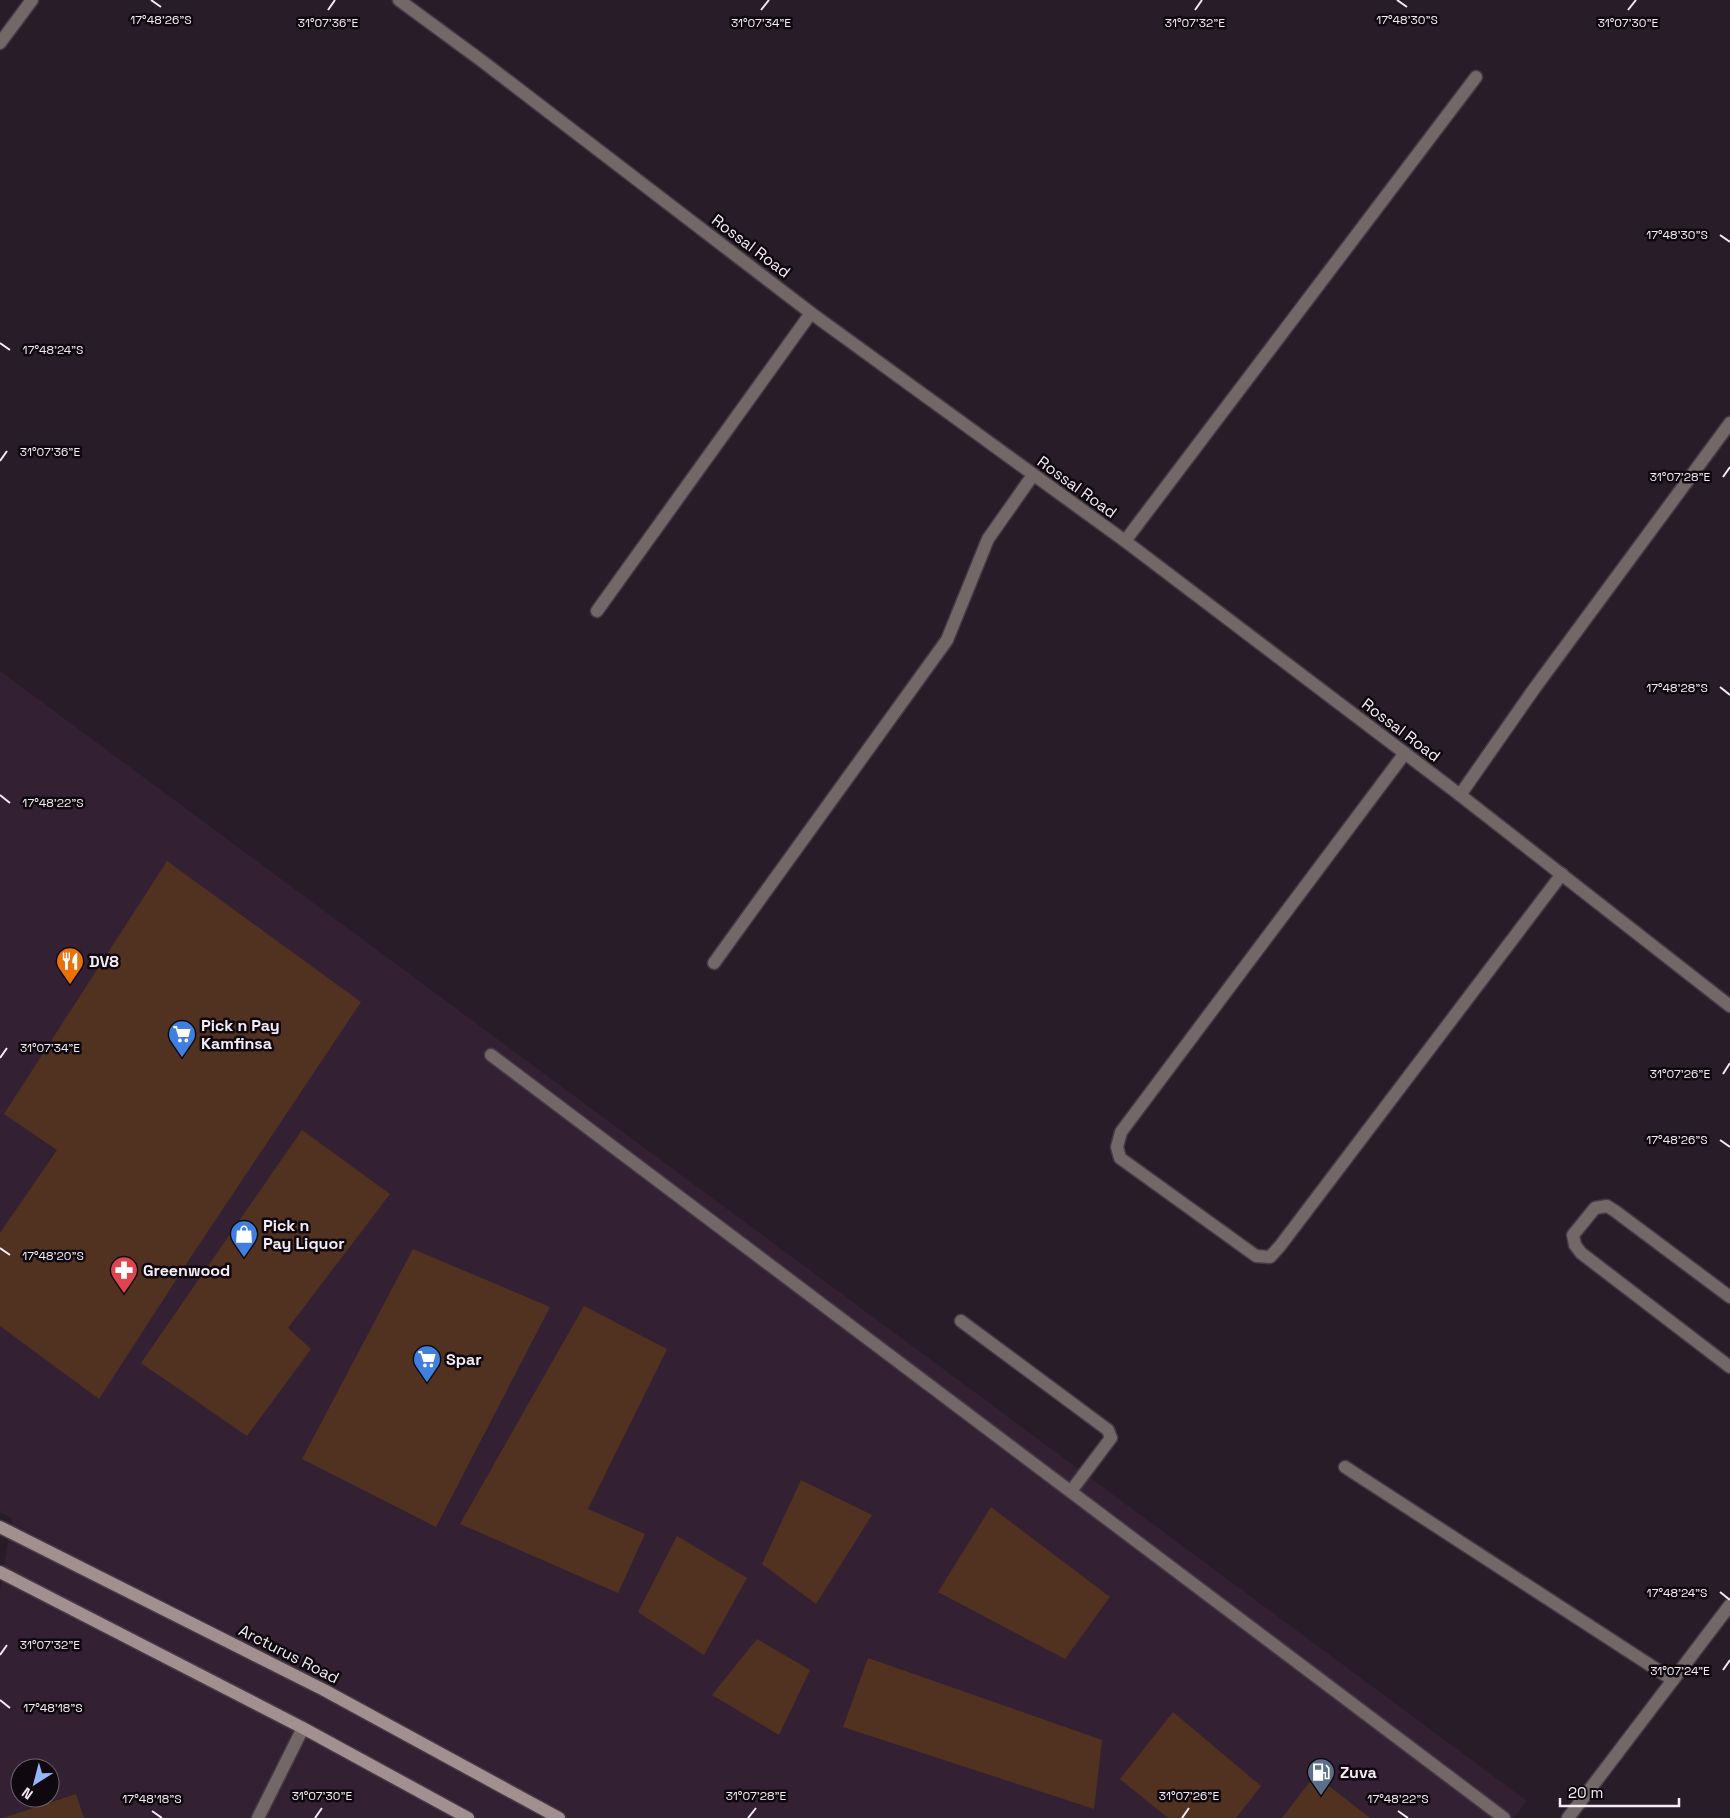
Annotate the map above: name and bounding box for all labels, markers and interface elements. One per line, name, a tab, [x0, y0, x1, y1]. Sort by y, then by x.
text: 17°48'26"S	[130, 12, 192, 28]
text: 17°48'30"S	[1376, 12, 1438, 28]
text: 31°07'36"E	[298, 15, 358, 31]
text: 31°07'34"E	[731, 15, 791, 31]
text: 31°07'32"E	[1165, 15, 1225, 31]
text: 31°07'30"E	[1598, 15, 1659, 31]
street label: Rossal Road	[707, 210, 795, 282]
text: 17°48'30"S	[1646, 227, 1708, 243]
text: 17°48'24"S	[23, 342, 83, 358]
text: 31°07'36"E	[20, 444, 80, 460]
street label: Rossal Road	[1033, 451, 1121, 523]
text: 31°07'28"E	[1650, 469, 1710, 485]
text: 17°48'28"S	[1646, 680, 1708, 696]
street label: Rossal Road	[1357, 694, 1445, 766]
text: 17°48'22"S	[22, 795, 84, 811]
restaurant icon: DV8	[55, 946, 85, 985]
place label: DV8	[89, 951, 119, 972]
place label: Pick n Pay Kamfinsa	[201, 1015, 280, 1054]
supermarket icon: Pick n Pay Kamfinsa	[167, 1019, 197, 1058]
text: 31°07'34"E	[20, 1040, 80, 1056]
text: 31°07'26"E	[1650, 1066, 1710, 1082]
text: 17°48'26"S	[1646, 1132, 1708, 1148]
place label: Pick n Pay Liquor	[263, 1215, 345, 1254]
shop icon: Pick n Pay Liquor	[229, 1219, 259, 1258]
text: 17°48'20"S	[22, 1248, 84, 1264]
pharmacy icon: Greenwood	[109, 1255, 139, 1294]
place label: Greenwood	[143, 1260, 230, 1281]
supermarket icon: Spar	[412, 1344, 442, 1383]
place label: Spar	[446, 1349, 482, 1370]
text: 17°48'24"S	[1647, 1585, 1707, 1601]
street label: Arcturus Road	[235, 1620, 343, 1688]
text: 31°07'32"E	[20, 1637, 80, 1653]
text: 31°07'24"E	[1650, 1663, 1710, 1679]
text: 17°48'18"S	[23, 1700, 83, 1716]
fuel station icon: Zuva	[1306, 1757, 1336, 1796]
north arrow	[10, 1758, 60, 1808]
place label: Zuva	[1340, 1762, 1377, 1783]
scale bar	[1560, 1776, 1679, 1808]
text: N	[18, 1783, 36, 1804]
text: 20 m	[1568, 1783, 1603, 1802]
text: 31°07'30"E	[292, 1788, 353, 1804]
text: 31°07'28"E	[726, 1788, 786, 1804]
text: 31°07'26"E	[1159, 1788, 1219, 1804]
text: 17°48'18"S	[122, 1791, 182, 1807]
text: 17°48'22"S	[1367, 1791, 1429, 1807]

